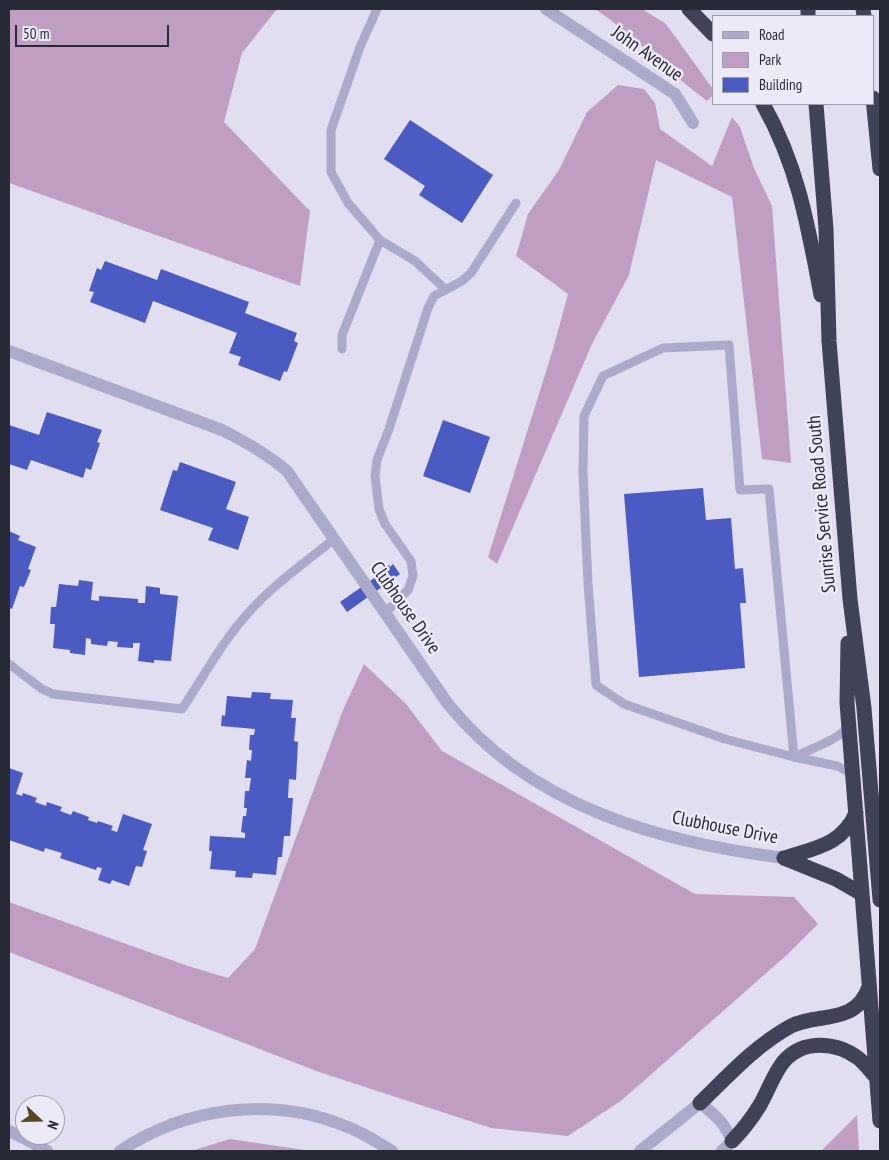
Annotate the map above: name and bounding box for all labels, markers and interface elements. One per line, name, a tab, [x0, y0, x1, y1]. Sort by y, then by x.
scale bar	[18, 15, 171, 47]
legend	[712, 15, 874, 105]
street label: John Avenue	[607, 21, 687, 87]
text: 50 m	[23, 24, 49, 43]
text: Road	[759, 25, 785, 44]
text: Park	[759, 50, 781, 69]
text: Building	[759, 75, 802, 94]
street label: Sunrise Service Road South	[803, 414, 841, 594]
street label: Clubhouse Drive	[365, 558, 445, 658]
street label: Clubhouse Drive	[670, 807, 780, 849]
north arrow	[15, 1095, 65, 1145]
text: N	[43, 1118, 63, 1132]

